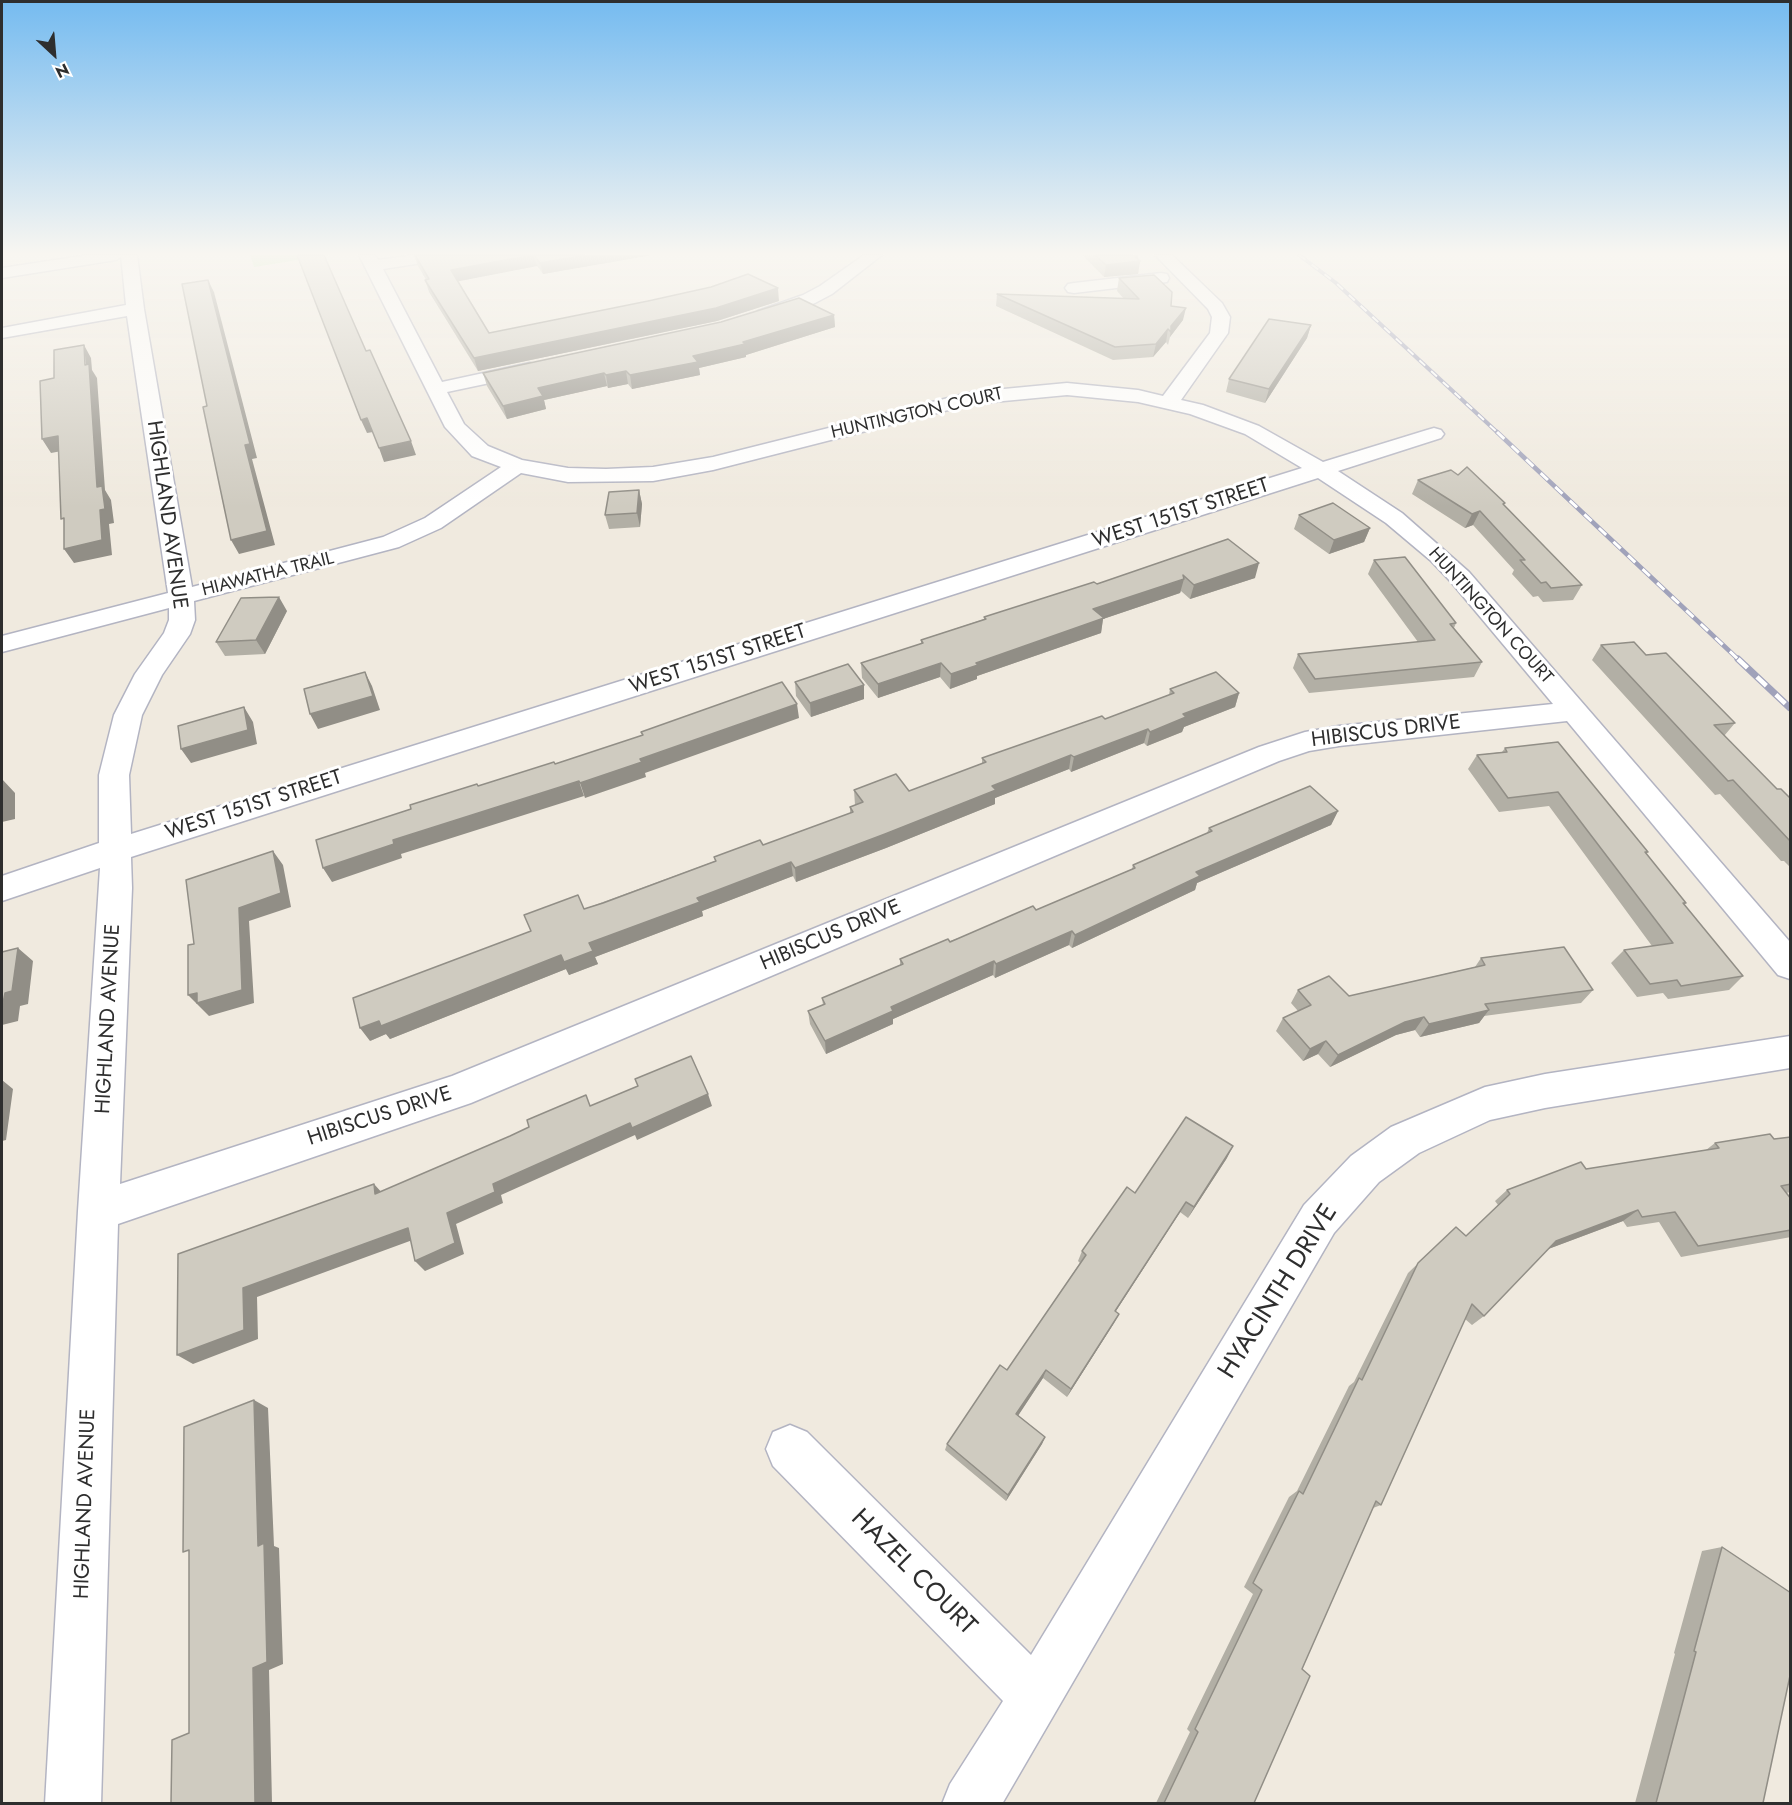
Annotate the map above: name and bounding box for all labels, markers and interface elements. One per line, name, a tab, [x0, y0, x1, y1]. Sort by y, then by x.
north arrow	[24, 24, 84, 84]
text: N	[51, 58, 73, 84]
street label: HUNTINGTON COURT	[829, 384, 1005, 444]
street label: HIGHLAND AVENUE	[140, 419, 192, 611]
street label: WEST 151ST STREET	[1090, 474, 1272, 554]
street label: HUNTINGTON COURT	[1423, 544, 1557, 688]
street label: HIAWATHA TRAIL	[200, 548, 336, 602]
street label: WEST 151ST STREET	[627, 620, 809, 700]
street label: HIBISCUS DRIVE	[1310, 710, 1462, 754]
street label: WEST 151ST STREET	[163, 766, 345, 846]
street label: HIBISCUS DRIVE	[757, 895, 905, 977]
street label: HIGHLAND AVENUE	[91, 923, 127, 1115]
street label: HIBISCUS DRIVE	[305, 1082, 455, 1152]
street label: HYACINTH DRIVE	[1213, 1199, 1345, 1385]
street label: HIGHLAND AVENUE	[70, 1408, 102, 1600]
street label: HAZEL COURT	[844, 1504, 982, 1642]

